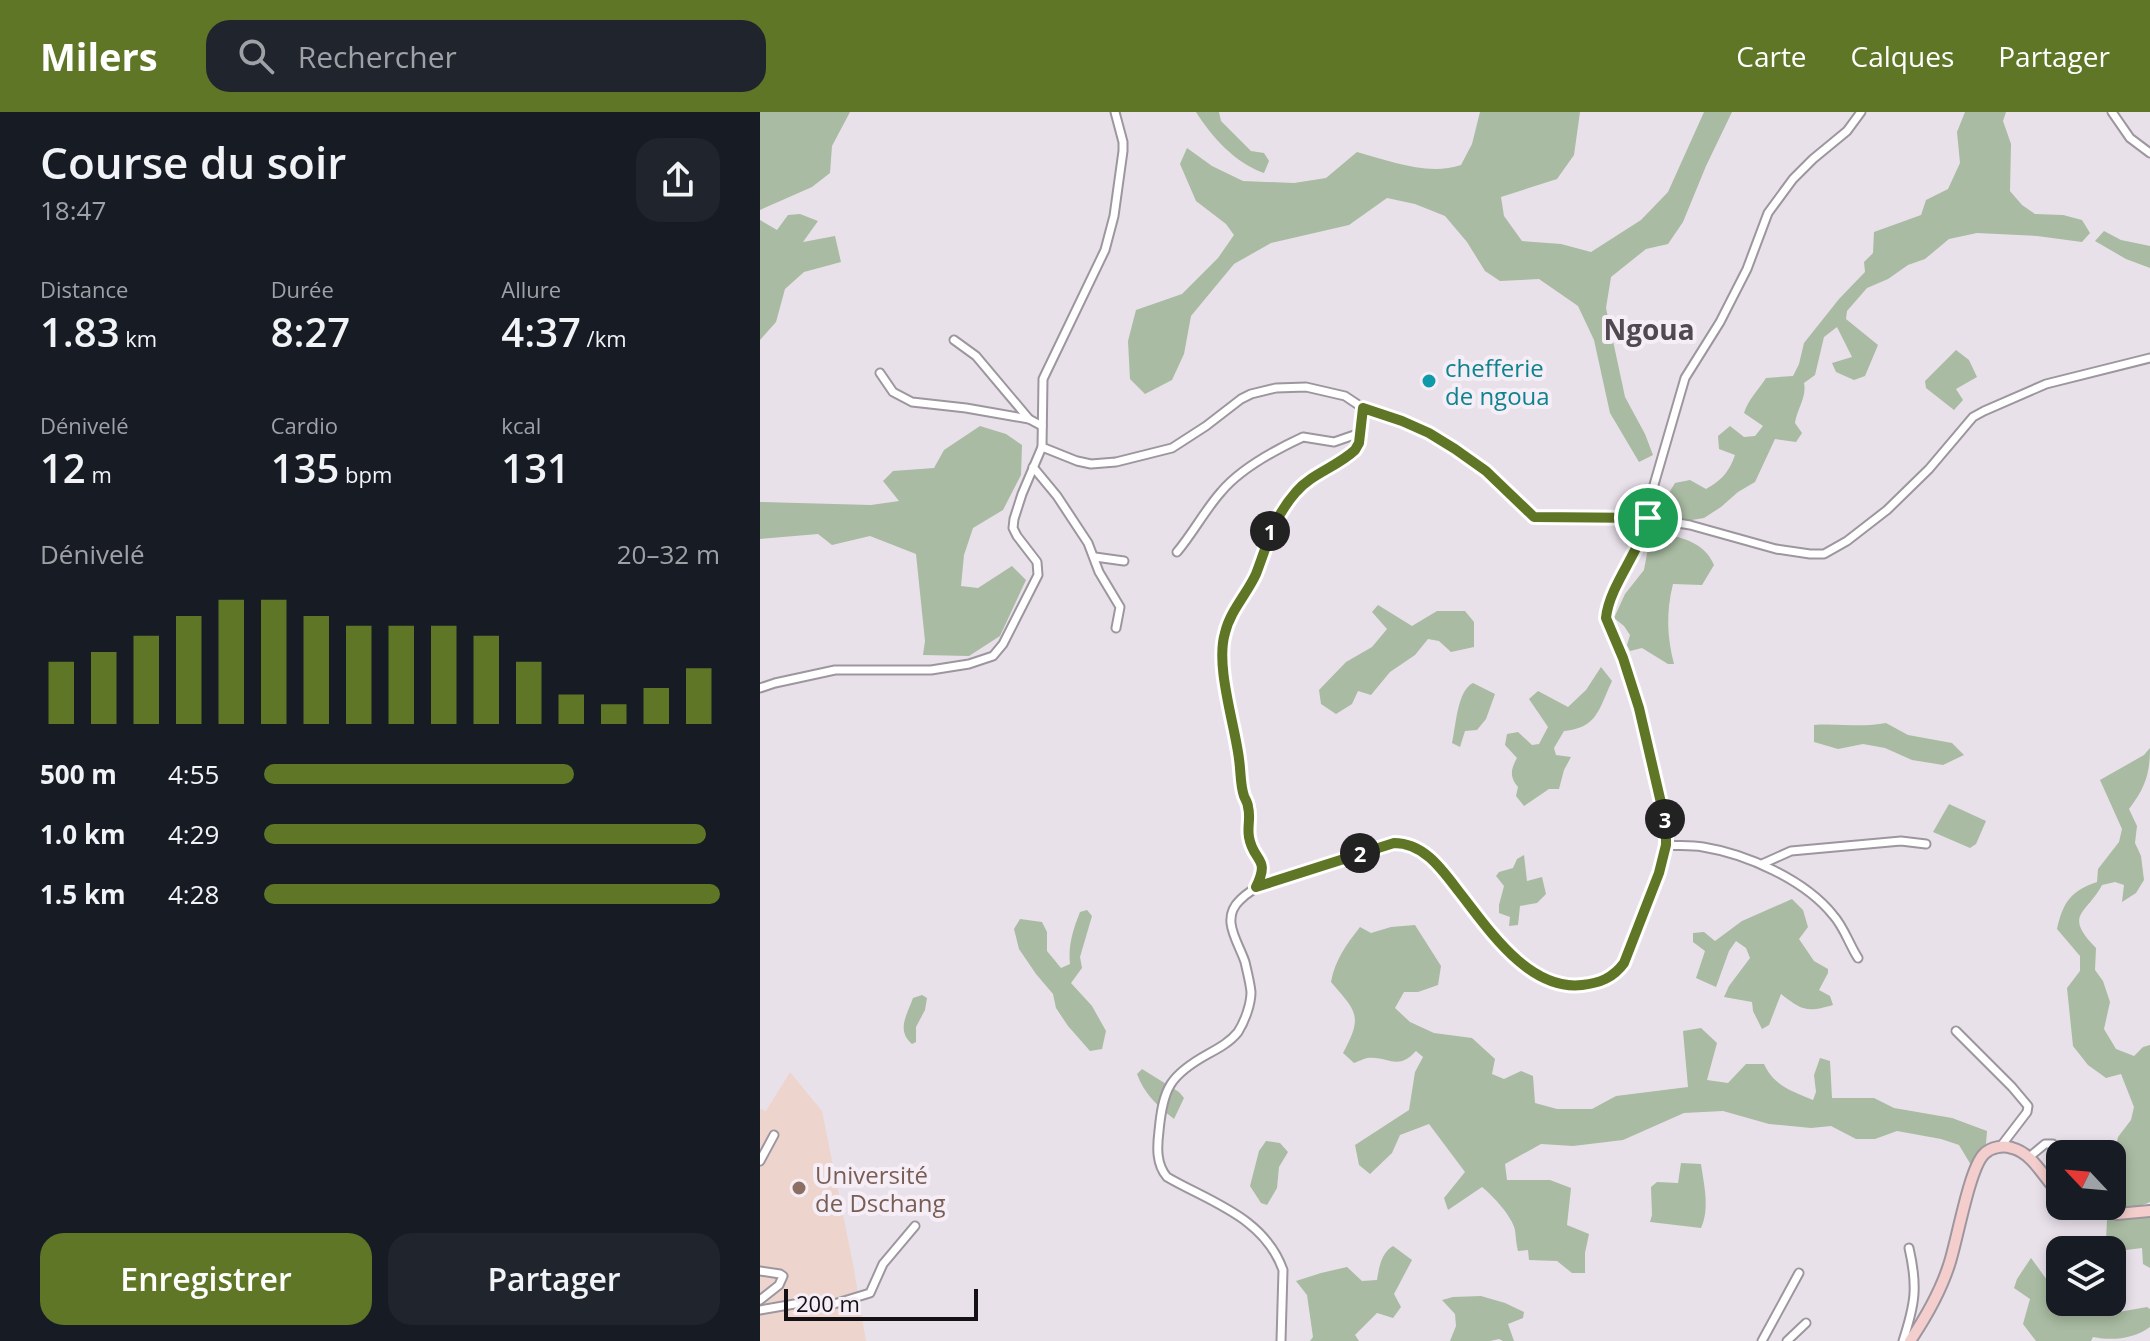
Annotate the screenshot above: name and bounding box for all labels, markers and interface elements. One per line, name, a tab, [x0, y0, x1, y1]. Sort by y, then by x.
search box	[206, 20, 766, 92]
text: Milers	[40, 30, 158, 82]
icon: search	[234, 34, 278, 78]
text: Rechercher	[298, 36, 457, 77]
text: Carte	[1736, 37, 1807, 75]
text: Calques	[1851, 37, 1954, 75]
text: Partager	[1998, 37, 2110, 75]
text: Course du soir	[40, 132, 346, 192]
button: share	[636, 138, 720, 222]
text: 18:47	[40, 192, 106, 228]
text: Distance	[40, 274, 128, 304]
text: Durée	[271, 274, 334, 304]
text: Allure	[501, 274, 561, 304]
text: 1.83	[40, 304, 120, 359]
text: 8:27	[271, 304, 350, 359]
text: 4:37	[501, 304, 581, 359]
district label: Ngoua	[1603, 310, 1695, 348]
text: km	[120, 323, 157, 353]
text: /km	[581, 323, 627, 353]
place label: chefferie de ngoua	[1445, 351, 1550, 412]
marker: chefferie de ngoua	[1420, 372, 1438, 390]
text: Dénivelé	[40, 410, 129, 440]
text: Cardio	[271, 410, 338, 440]
text: kcal	[501, 410, 541, 440]
text: 12	[40, 440, 86, 495]
text: 135	[271, 440, 339, 495]
text: 131	[501, 440, 570, 495]
text: m	[86, 459, 112, 489]
text: bpm	[339, 459, 392, 489]
pin	[1614, 484, 1682, 552]
icon: arrive	[1626, 496, 1670, 540]
pin: 1	[1250, 511, 1290, 551]
text: 1	[1264, 516, 1276, 546]
text: Dénivelé	[40, 536, 145, 572]
text: 20–32 m	[617, 536, 720, 572]
text: 500 m	[40, 756, 117, 792]
text: 4:55	[168, 756, 219, 792]
pin: 3	[1645, 799, 1685, 839]
text: 3	[1659, 804, 1671, 834]
text: 1.0 km	[40, 816, 126, 852]
text: 4:29	[168, 816, 219, 852]
pin: 2	[1340, 833, 1380, 873]
text: 2	[1354, 838, 1366, 868]
text: 1.5 km	[40, 876, 126, 912]
text: 4:28	[168, 876, 219, 912]
north arrow	[2046, 1140, 2126, 1220]
map controls	[2046, 1140, 2126, 1316]
place label: Université de Dschang	[815, 1158, 946, 1219]
marker: Université de Dschang	[790, 1179, 808, 1197]
button: Enregistrer	[40, 1233, 372, 1325]
button: Partager	[388, 1233, 720, 1325]
button: layers	[2046, 1236, 2126, 1316]
scale bar	[784, 1285, 978, 1321]
text: 200 m	[796, 1288, 860, 1318]

